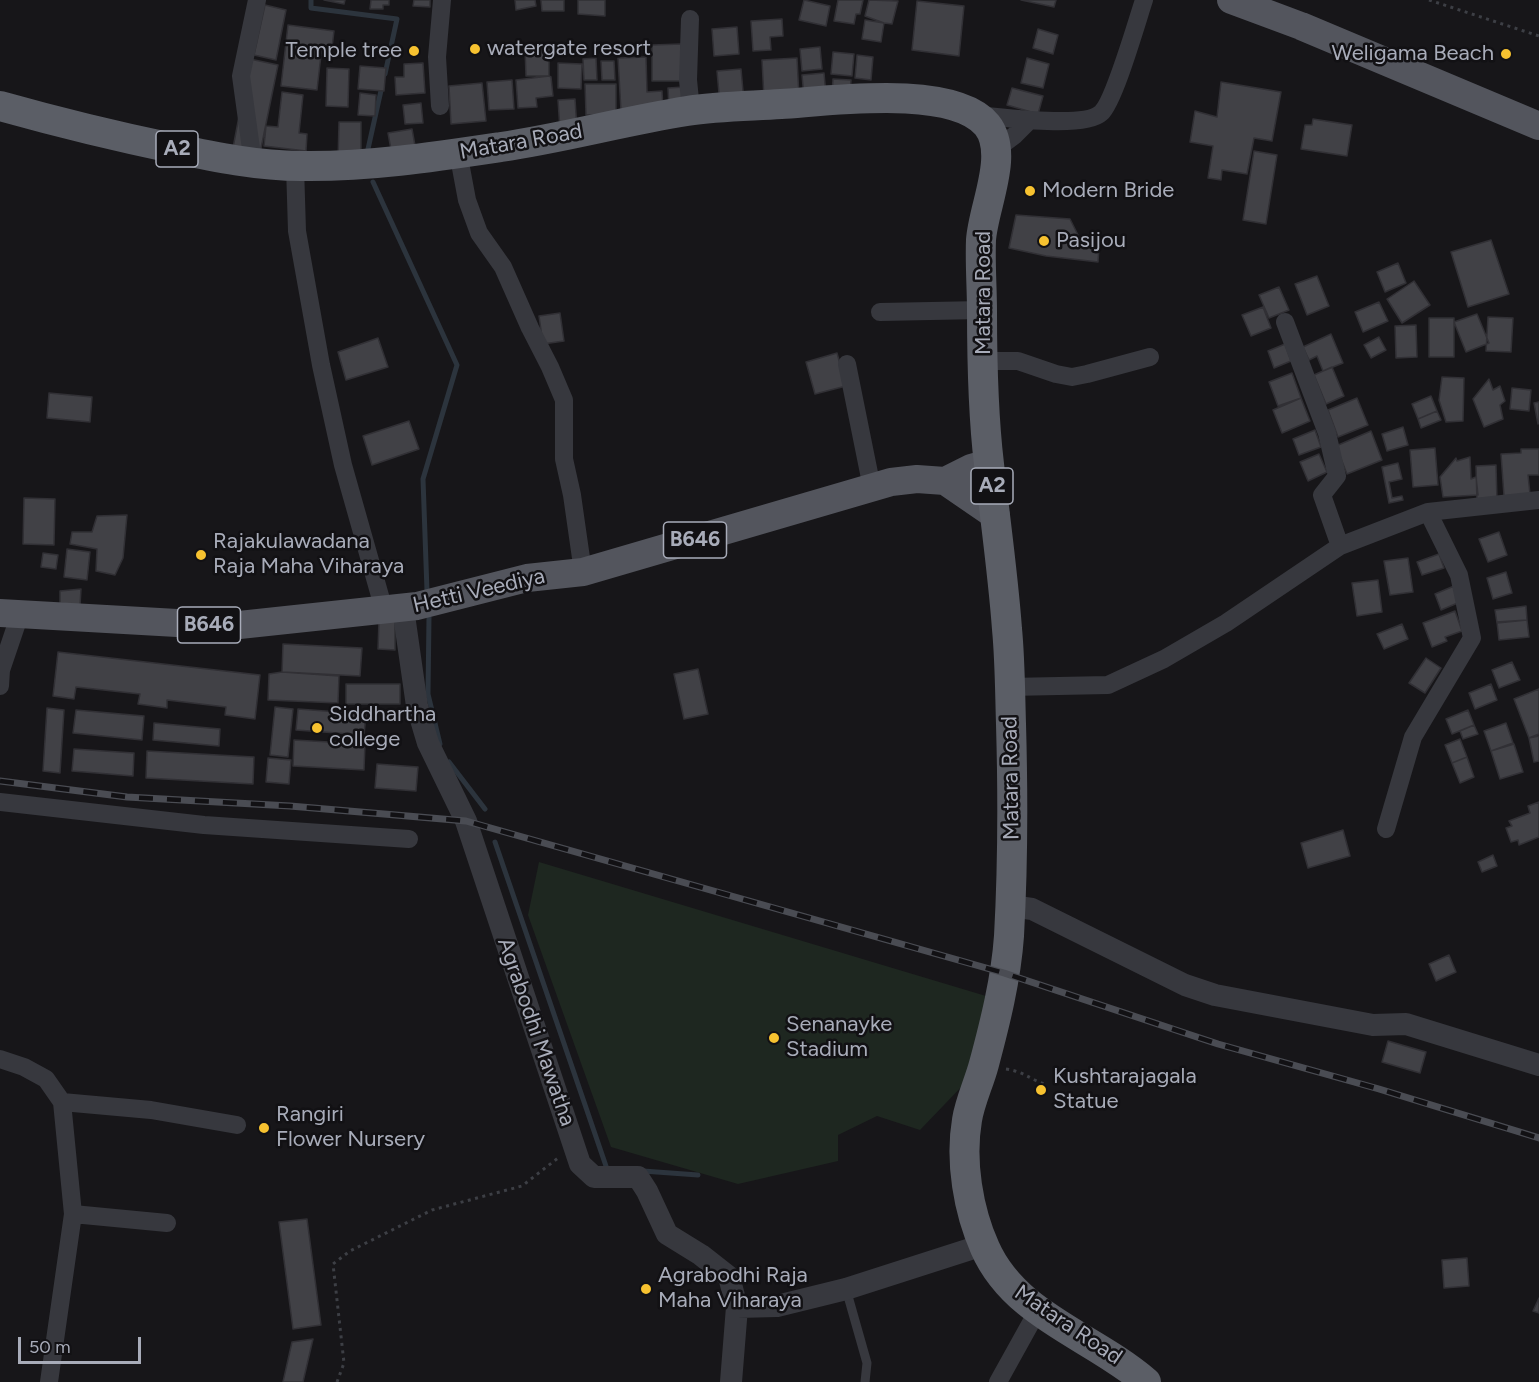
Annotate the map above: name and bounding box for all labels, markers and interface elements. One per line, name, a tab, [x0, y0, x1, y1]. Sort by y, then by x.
place label: watergate resort	[487, 36, 651, 62]
place label: Temple tree	[285, 38, 402, 64]
place label: Weligama Beach	[1331, 41, 1494, 67]
marker: watergate resort	[468, 42, 482, 56]
marker: Temple tree	[407, 44, 421, 58]
marker: Weligama Beach	[1499, 47, 1513, 61]
street label: Matara Road	[458, 118, 584, 166]
road number: A2	[156, 131, 198, 167]
place label: Modern Bride	[1042, 178, 1174, 204]
marker: Modern Bride	[1023, 184, 1037, 198]
place label: Pasijou	[1056, 228, 1126, 254]
street label: Matara Road	[971, 231, 997, 355]
marker: Pasijou	[1037, 234, 1051, 248]
road number: A2	[971, 468, 1013, 504]
road number: B646	[664, 522, 726, 558]
place label: Rajakulawadana Raja Maha Viharaya	[213, 529, 404, 580]
marker: Rajakulawadana Raja Maha Viharaya	[194, 548, 208, 562]
street label: Hetti Veediya	[410, 563, 548, 619]
road number: B646	[178, 607, 240, 643]
place label: Siddhartha college	[329, 702, 436, 754]
street label: Matara Road	[997, 716, 1025, 840]
marker: Siddhartha college	[310, 721, 324, 735]
street label: Agrabodhi Mawatha	[491, 934, 581, 1130]
place label: Senanayke Stadium	[786, 1012, 892, 1064]
marker: Senanayke Stadium	[767, 1031, 781, 1045]
place label: Kushtarajagala Statue	[1053, 1064, 1197, 1116]
marker: Kushtarajagala Statue	[1034, 1083, 1048, 1097]
place label: Rangiri Flower Nursery	[276, 1102, 425, 1154]
marker: Rangiri Flower Nursery	[257, 1121, 271, 1135]
place label: Agrabodhi Raja Maha Viharaya	[658, 1263, 808, 1314]
street label: Matara Road	[1009, 1279, 1127, 1371]
marker: Agrabodhi Raja Maha Viharaya	[639, 1282, 653, 1296]
scale bar	[21, 1325, 144, 1363]
text: 50 m	[29, 1336, 71, 1358]

